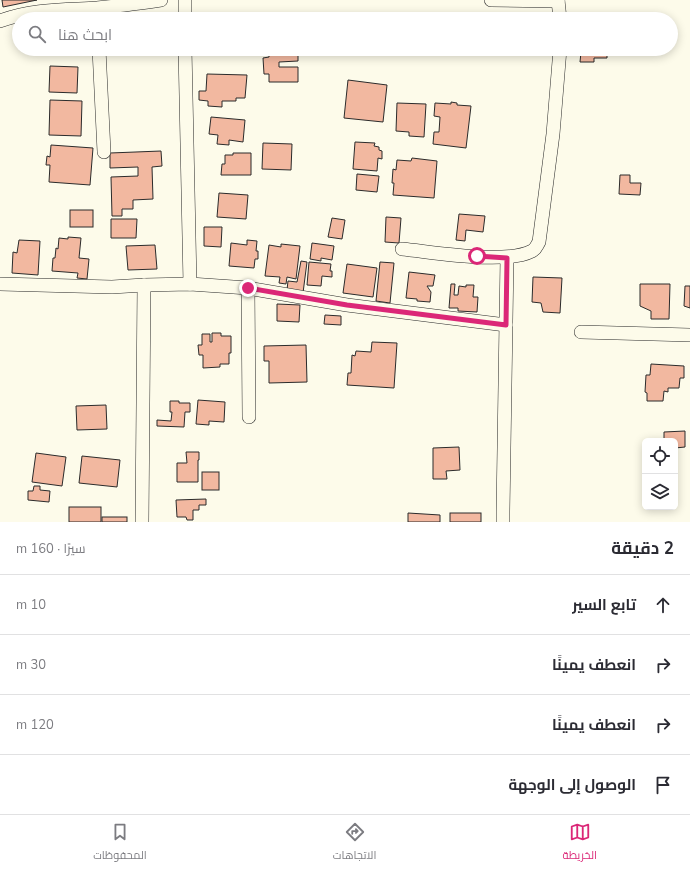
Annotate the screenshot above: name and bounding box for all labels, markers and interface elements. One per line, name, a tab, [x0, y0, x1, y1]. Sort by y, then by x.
search box	[12, 12, 678, 56]
icon: search	[26, 23, 48, 45]
text: ابحث هنا	[58, 25, 112, 45]
route start	[468, 247, 486, 265]
route end	[239, 279, 257, 297]
map controls	[642, 438, 678, 510]
button: locate	[642, 438, 678, 474]
button: layers	[642, 474, 678, 510]
text: 2 دقيقة	[611, 537, 674, 560]
text: سيرًا · 160 m	[16, 540, 86, 558]
icon: ahead	[652, 594, 674, 616]
text: تابع السير	[572, 595, 636, 615]
text: 10 m	[16, 596, 46, 614]
icon: right	[652, 654, 674, 676]
text: انعطف يمينًا	[552, 655, 636, 675]
text: 30 m	[16, 656, 46, 674]
icon: right	[652, 714, 674, 736]
text: انعطف يمينًا	[552, 715, 636, 735]
text: 120 m	[16, 716, 54, 734]
icon: arrive	[652, 774, 674, 796]
text: الوصول إلى الوجهة	[508, 775, 636, 795]
tab: المحفوظات	[93, 821, 147, 865]
tab: الاتجاهات	[333, 821, 376, 865]
tab: الخريطة	[563, 821, 597, 865]

